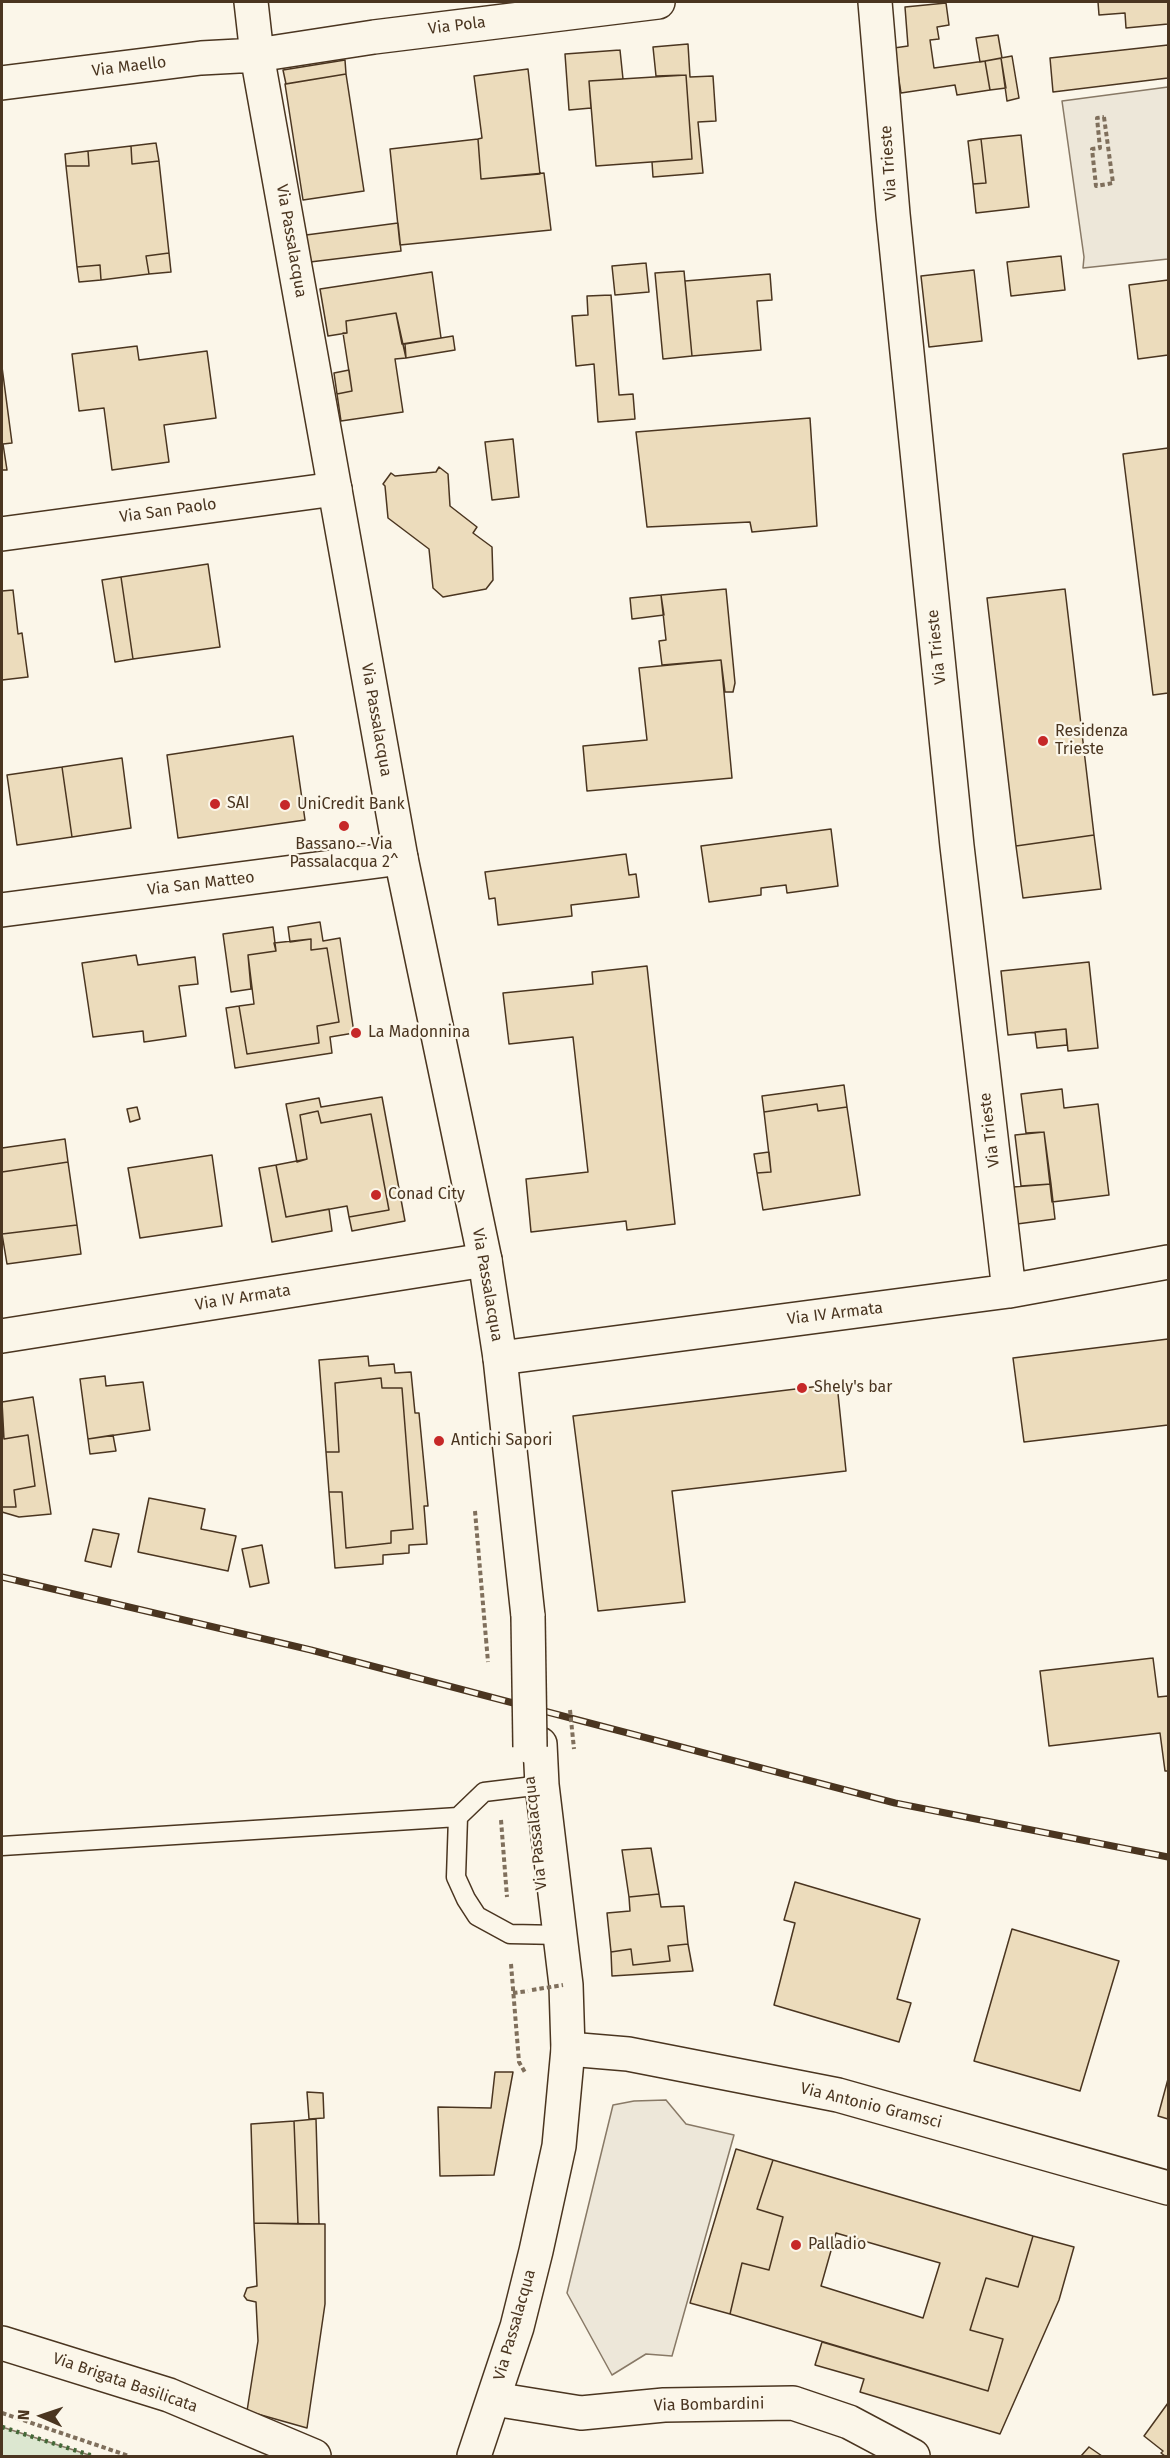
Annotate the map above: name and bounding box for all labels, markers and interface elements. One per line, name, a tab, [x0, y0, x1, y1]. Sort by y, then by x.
street label: Via Pola	[427, 13, 487, 39]
street label: Via Maello	[91, 53, 167, 81]
street label: Via Trieste	[877, 125, 901, 201]
street label: Via Passalacqua	[272, 183, 310, 299]
street label: Via San Paolo	[118, 495, 218, 527]
street label: Via Trieste	[924, 609, 950, 685]
street label: Via Passalacqua	[357, 662, 395, 778]
place label: Residenza Trieste	[1055, 722, 1128, 760]
marker: Residenza Trieste	[1036, 734, 1050, 748]
place label: SAI	[227, 794, 250, 814]
place label: UniCredit Bank	[297, 795, 405, 815]
marker: SAI	[208, 797, 222, 811]
marker: UniCredit Bank	[278, 798, 292, 812]
marker: Bassano - Via Passalacqua 2^	[337, 819, 351, 833]
place label: Bassano - Via Passalacqua 2^	[289, 835, 399, 873]
street label: Via San Matteo	[146, 868, 256, 900]
place label: La Madonnina	[368, 1023, 470, 1043]
marker: La Madonnina	[349, 1026, 363, 1040]
street label: Via Trieste	[976, 1091, 1004, 1169]
place label: Conad City	[388, 1185, 465, 1205]
marker: Conad City	[369, 1188, 383, 1202]
street label: Via Passalacqua	[468, 1227, 506, 1343]
street label: Via IV Armata	[194, 1281, 292, 1315]
street label: Via IV Armata	[786, 1299, 884, 1329]
place label: Shely's bar	[814, 1378, 892, 1398]
marker: Shely's bar	[795, 1381, 809, 1395]
place label: Antichi Sapori	[451, 1431, 553, 1451]
marker: Antichi Sapori	[432, 1434, 446, 1448]
street label: Via Passalacqua	[520, 1775, 552, 1891]
street label: Via Antonio Gramsci	[798, 2079, 944, 2133]
place label: Palladio	[808, 2235, 866, 2255]
marker: Palladio	[789, 2238, 803, 2252]
street label: Via Passalacqua	[490, 2267, 540, 2383]
street label: Via Brigata Basilicata	[50, 2349, 200, 2417]
north arrow	[12, 2386, 72, 2446]
street label: Via Bombardini	[653, 2394, 765, 2416]
text: N	[14, 2409, 33, 2421]

